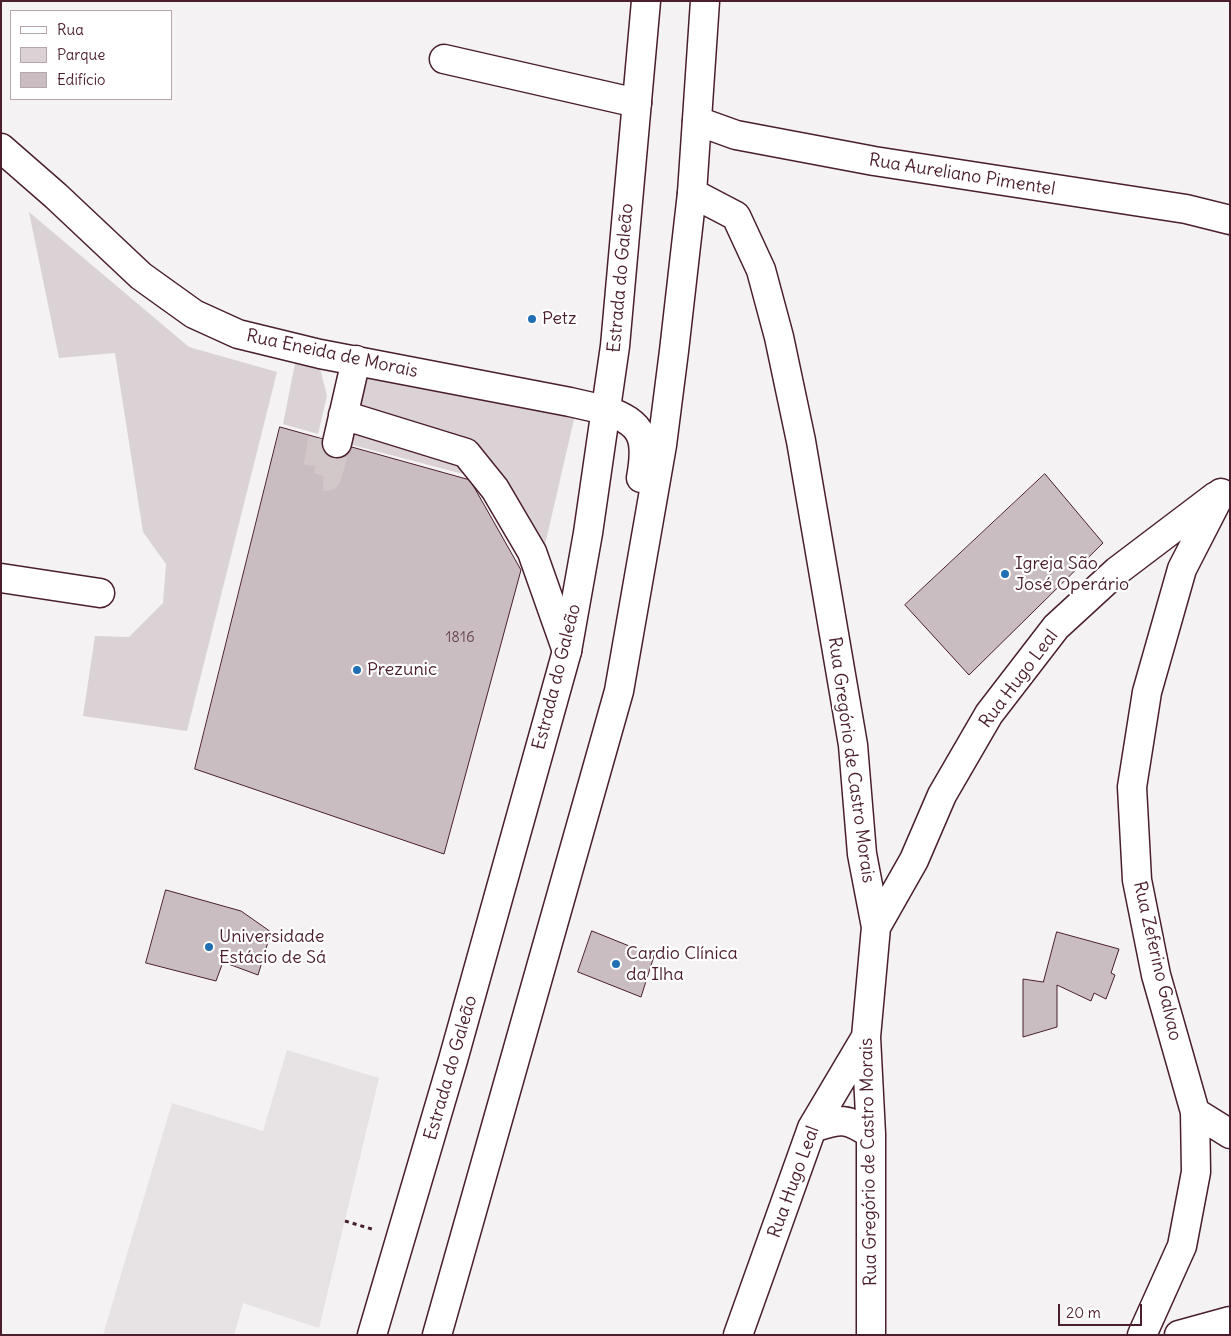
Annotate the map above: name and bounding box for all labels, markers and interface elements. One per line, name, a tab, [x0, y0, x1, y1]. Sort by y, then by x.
legend	[10, 10, 172, 100]
text: Rua	[57, 20, 84, 39]
text: Parque	[57, 45, 105, 64]
text: Edifício	[57, 70, 105, 89]
street label: Rua Aureliano Pimentel	[867, 150, 1057, 200]
street label: Estrada do Galeão	[604, 203, 638, 353]
place label: Petz	[542, 308, 577, 330]
marker: Petz	[526, 313, 538, 325]
street label: Rua Eneida de Morais	[244, 325, 420, 383]
place label: Igreja São José Operário	[1015, 553, 1129, 596]
marker: Igreja São José Operário	[999, 568, 1011, 580]
street label: Estrada do Galeão	[528, 602, 586, 752]
street label: Rua Hugo Leal	[975, 626, 1063, 732]
house number: 1816	[445, 629, 475, 647]
street label: Rua Gregório de Castro Morais	[823, 636, 879, 884]
place label: Prezunic	[367, 659, 437, 681]
marker: Prezunic	[351, 664, 363, 676]
street label: Rua Zeferino Galvao	[1128, 879, 1186, 1043]
place label: Universidade Estácio de Sá	[219, 926, 326, 969]
marker: Universidade Estácio de Sá	[203, 941, 215, 953]
place label: Cardio Clínica da Ilha	[626, 943, 738, 986]
marker: Cardio Clínica da Ilha	[610, 958, 622, 970]
street label: Estrada do Galeão	[420, 993, 482, 1143]
street label: Rua Gregório de Castro Morais	[856, 1038, 882, 1286]
street label: Rua Hugo Leal	[764, 1123, 824, 1241]
scale bar	[1061, 1294, 1145, 1326]
text: 20 m	[1066, 1303, 1101, 1322]

